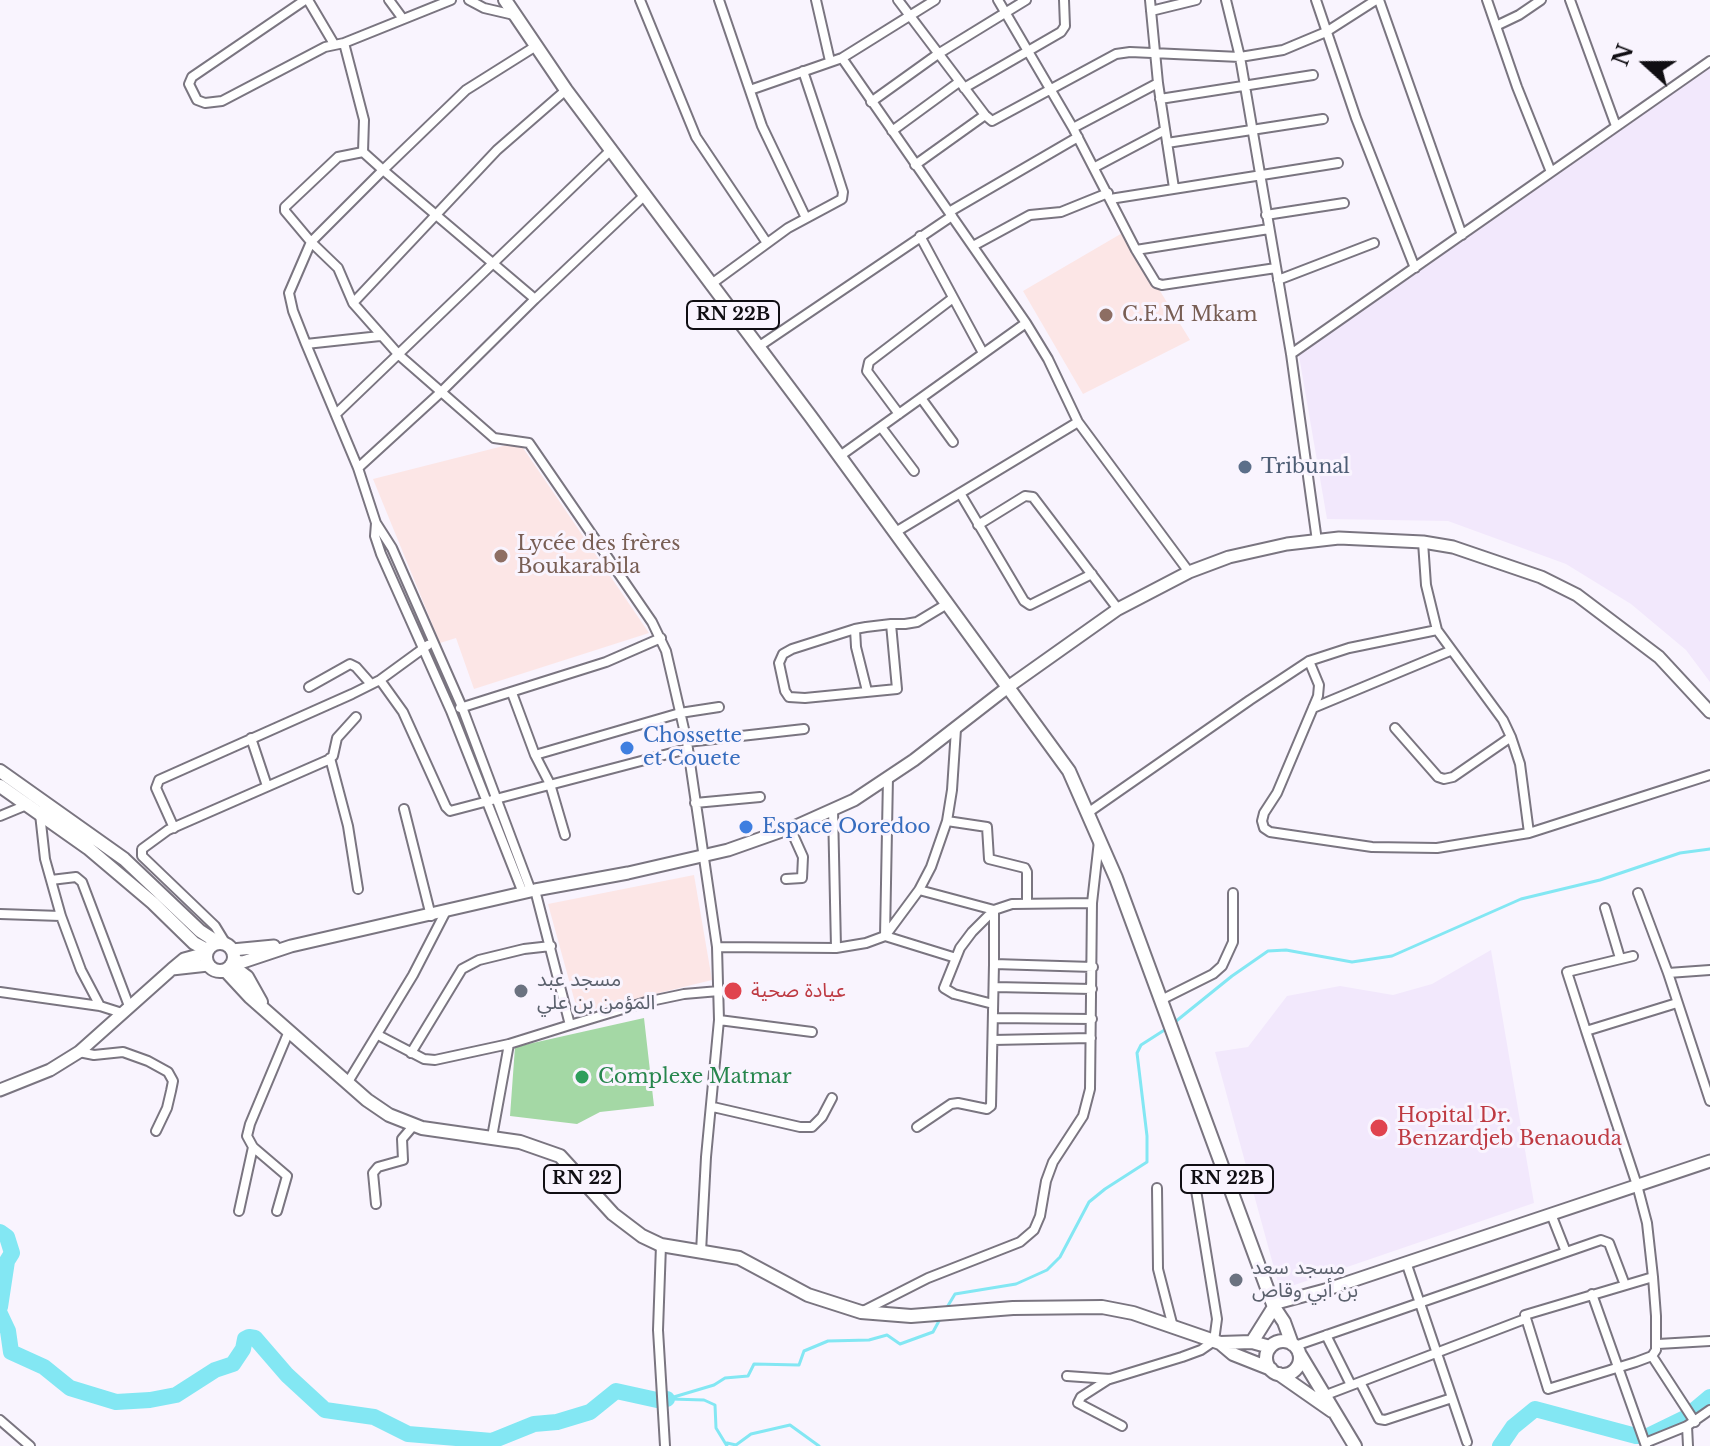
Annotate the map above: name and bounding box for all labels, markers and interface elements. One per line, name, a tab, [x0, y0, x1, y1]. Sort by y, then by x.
north arrow	[1606, 24, 1686, 104]
text: N	[1607, 41, 1639, 70]
road number: RN 22B	[687, 301, 779, 329]
place label: C.E.M Mkam	[1122, 303, 1257, 327]
marker: C.E.M Mkam	[1097, 306, 1115, 324]
place label: Tribunal	[1261, 455, 1350, 479]
marker: Tribunal	[1236, 458, 1254, 476]
place label: Lycée des frères Boukarabila	[517, 532, 680, 579]
marker: Lycée des frères Boukarabila	[492, 547, 510, 565]
place label: Chossette et Couete	[643, 724, 742, 771]
marker: Chossette et Couete	[618, 739, 636, 757]
place label: Espace Ooredoo	[762, 815, 931, 839]
marker: Espace Ooredoo	[737, 818, 755, 836]
place label: مسجد عبد المؤمن بن علي	[537, 968, 655, 1015]
place label: عيادة صحية	[751, 979, 846, 1003]
marker: عيادة صحية	[722, 980, 744, 1002]
marker: مسجد عبد المؤمن بن علي	[512, 982, 530, 1000]
place label: Complexe Matmar	[598, 1065, 791, 1089]
marker: Complexe Matmar	[573, 1068, 591, 1086]
place label: Hopital Dr. Benzardjeb Benaouda	[1397, 1104, 1622, 1151]
marker: Hopital Dr. Benzardjeb Benaouda	[1368, 1117, 1390, 1139]
road number: RN 22	[544, 1165, 620, 1193]
road number: RN 22B	[1181, 1165, 1273, 1193]
place label: مسجد سعد بن أبي وقاص	[1252, 1256, 1358, 1303]
marker: مسجد سعد بن أبي وقاص	[1227, 1271, 1245, 1289]

